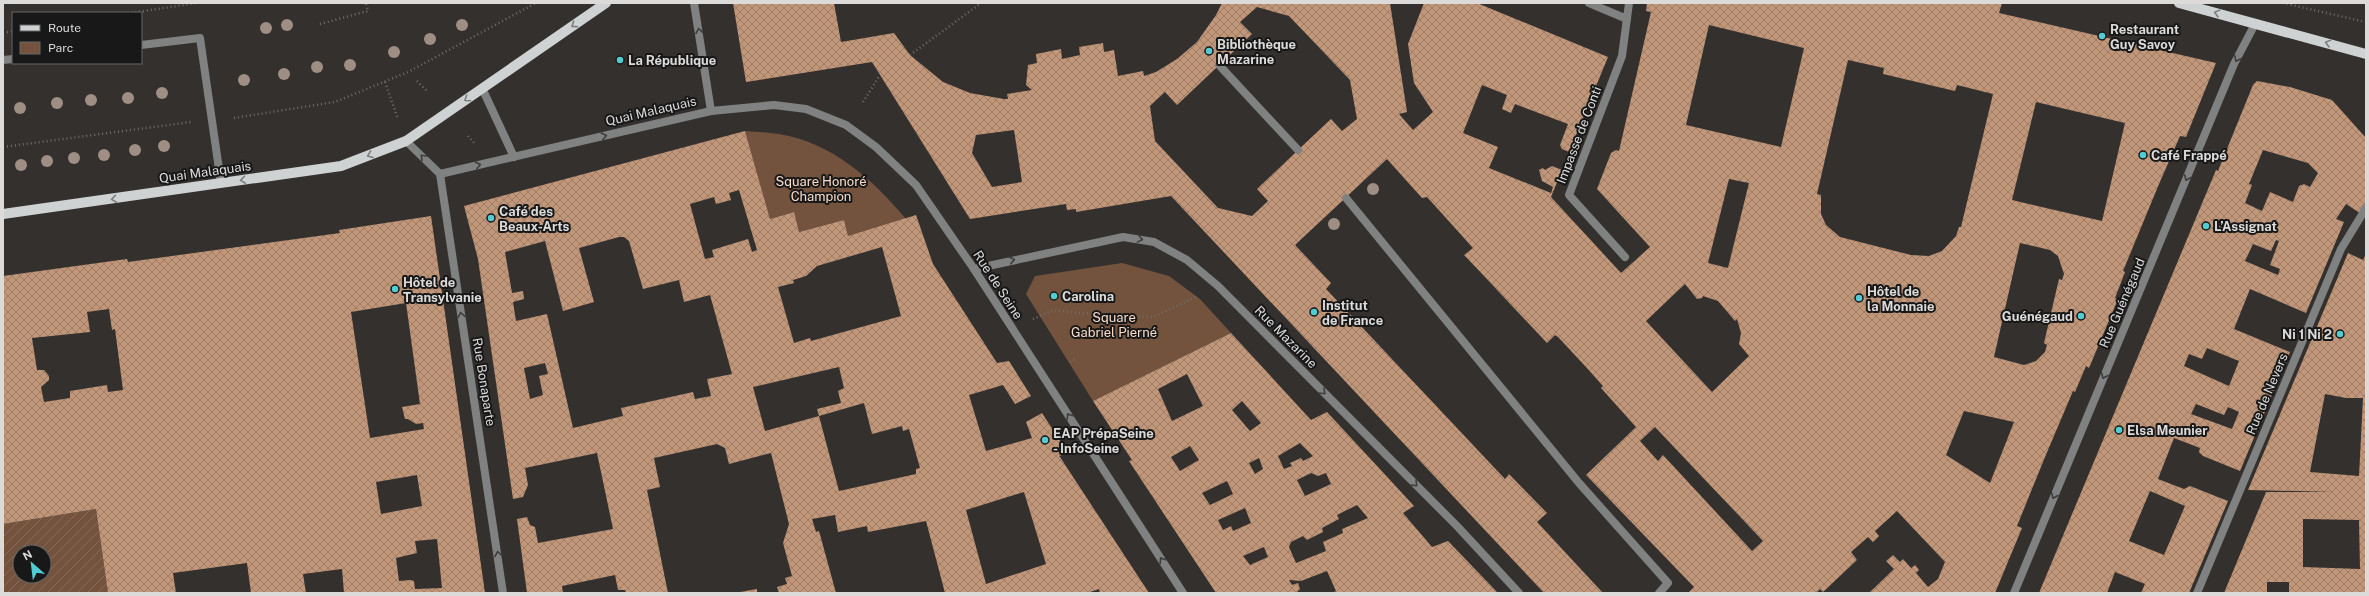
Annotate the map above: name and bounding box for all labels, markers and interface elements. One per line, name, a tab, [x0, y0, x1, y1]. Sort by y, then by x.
one-way arrow	[2214, 9, 2221, 18]
legend	[12, 12, 142, 64]
one-way arrow	[571, 20, 578, 28]
text: Route	[48, 21, 81, 35]
place label: Restaurant Guy Savoy	[2110, 22, 2179, 52]
one-way arrow	[695, 28, 704, 34]
marker: Restaurant Guy Savoy	[2097, 31, 2107, 41]
place label: Bibliothèque Mazarine	[1217, 37, 1296, 67]
one-way arrow	[2325, 40, 2332, 48]
text: Parc	[48, 41, 73, 55]
marker: Bibliothèque Mazarine	[1204, 46, 1214, 56]
place label: La République	[628, 53, 716, 68]
one-way arrow	[2234, 54, 2242, 62]
marker: La République	[615, 55, 625, 65]
street label: Impasse de Conti	[1554, 84, 1604, 186]
street label: Quai Malaquais	[604, 93, 698, 129]
one-way arrow	[464, 94, 471, 102]
one-way arrow	[601, 132, 608, 140]
place label: Café Frappé	[2151, 148, 2227, 163]
one-way arrow	[366, 150, 373, 158]
marker: Café Frappé	[2138, 150, 2148, 160]
one-way arrow	[420, 154, 428, 162]
street label: Quai Malaquais	[158, 158, 252, 186]
one-way arrow	[474, 161, 481, 170]
park label: Square Honoré Champion	[775, 174, 867, 204]
one-way arrow	[240, 175, 246, 184]
one-way arrow	[2183, 175, 2191, 182]
one-way arrow	[111, 194, 117, 203]
place label: Café des Beaux-Arts	[499, 204, 570, 234]
marker: Café des Beaux-Arts	[486, 213, 496, 223]
place label: L’Assignat	[2214, 219, 2277, 234]
marker: L’Assignat	[2201, 221, 2211, 231]
one-way arrow	[1136, 235, 1143, 243]
street label: Rue de Seine	[970, 248, 1026, 322]
street label: Rue Guénégaud	[2096, 256, 2148, 350]
one-way arrow	[1009, 257, 1015, 265]
place label: Hôtel de Transylvanie	[403, 275, 482, 305]
marker: Hôtel de Transylvanie	[390, 284, 400, 294]
place label: Hôtel de la Monnaie	[1867, 284, 1934, 314]
place label: Carolina	[1062, 289, 1114, 304]
marker: Carolina	[1049, 291, 1059, 301]
marker: Hôtel de la Monnaie	[1854, 293, 1864, 303]
place label: Institut de France	[1322, 298, 1383, 328]
street label: Rue Mazarine	[1252, 303, 1320, 371]
marker: Institut de France	[1309, 307, 1319, 317]
place label: Guénégaud	[2002, 309, 2073, 324]
park label: Square Gabriel Pierné	[1071, 310, 1157, 340]
marker: Guénégaud	[2076, 311, 2086, 321]
one-way arrow	[457, 312, 466, 318]
place label: Ni 1 Ni 2	[2282, 327, 2332, 342]
marker: Ni 1 Ni 2	[2335, 329, 2345, 339]
street label: Rue Bonaparte	[470, 337, 498, 427]
street label: Rue de Nevers	[2243, 351, 2291, 437]
one-way arrow	[2101, 372, 2109, 379]
one-way arrow	[1318, 387, 1326, 395]
one-way arrow	[1066, 413, 1073, 420]
place label: Elsa Meunier	[2127, 423, 2208, 438]
marker: Elsa Meunier	[2114, 425, 2124, 435]
place label: EAP PrépaSeine - InfoSeine	[1053, 426, 1154, 456]
marker: EAP PrépaSeine - InfoSeine	[1040, 435, 1050, 445]
one-way arrow	[1410, 479, 1418, 487]
one-way arrow	[2051, 492, 2059, 499]
north arrow	[12, 544, 52, 584]
text: N	[21, 548, 34, 562]
one-way arrow	[494, 551, 503, 557]
one-way arrow	[1159, 557, 1166, 564]

